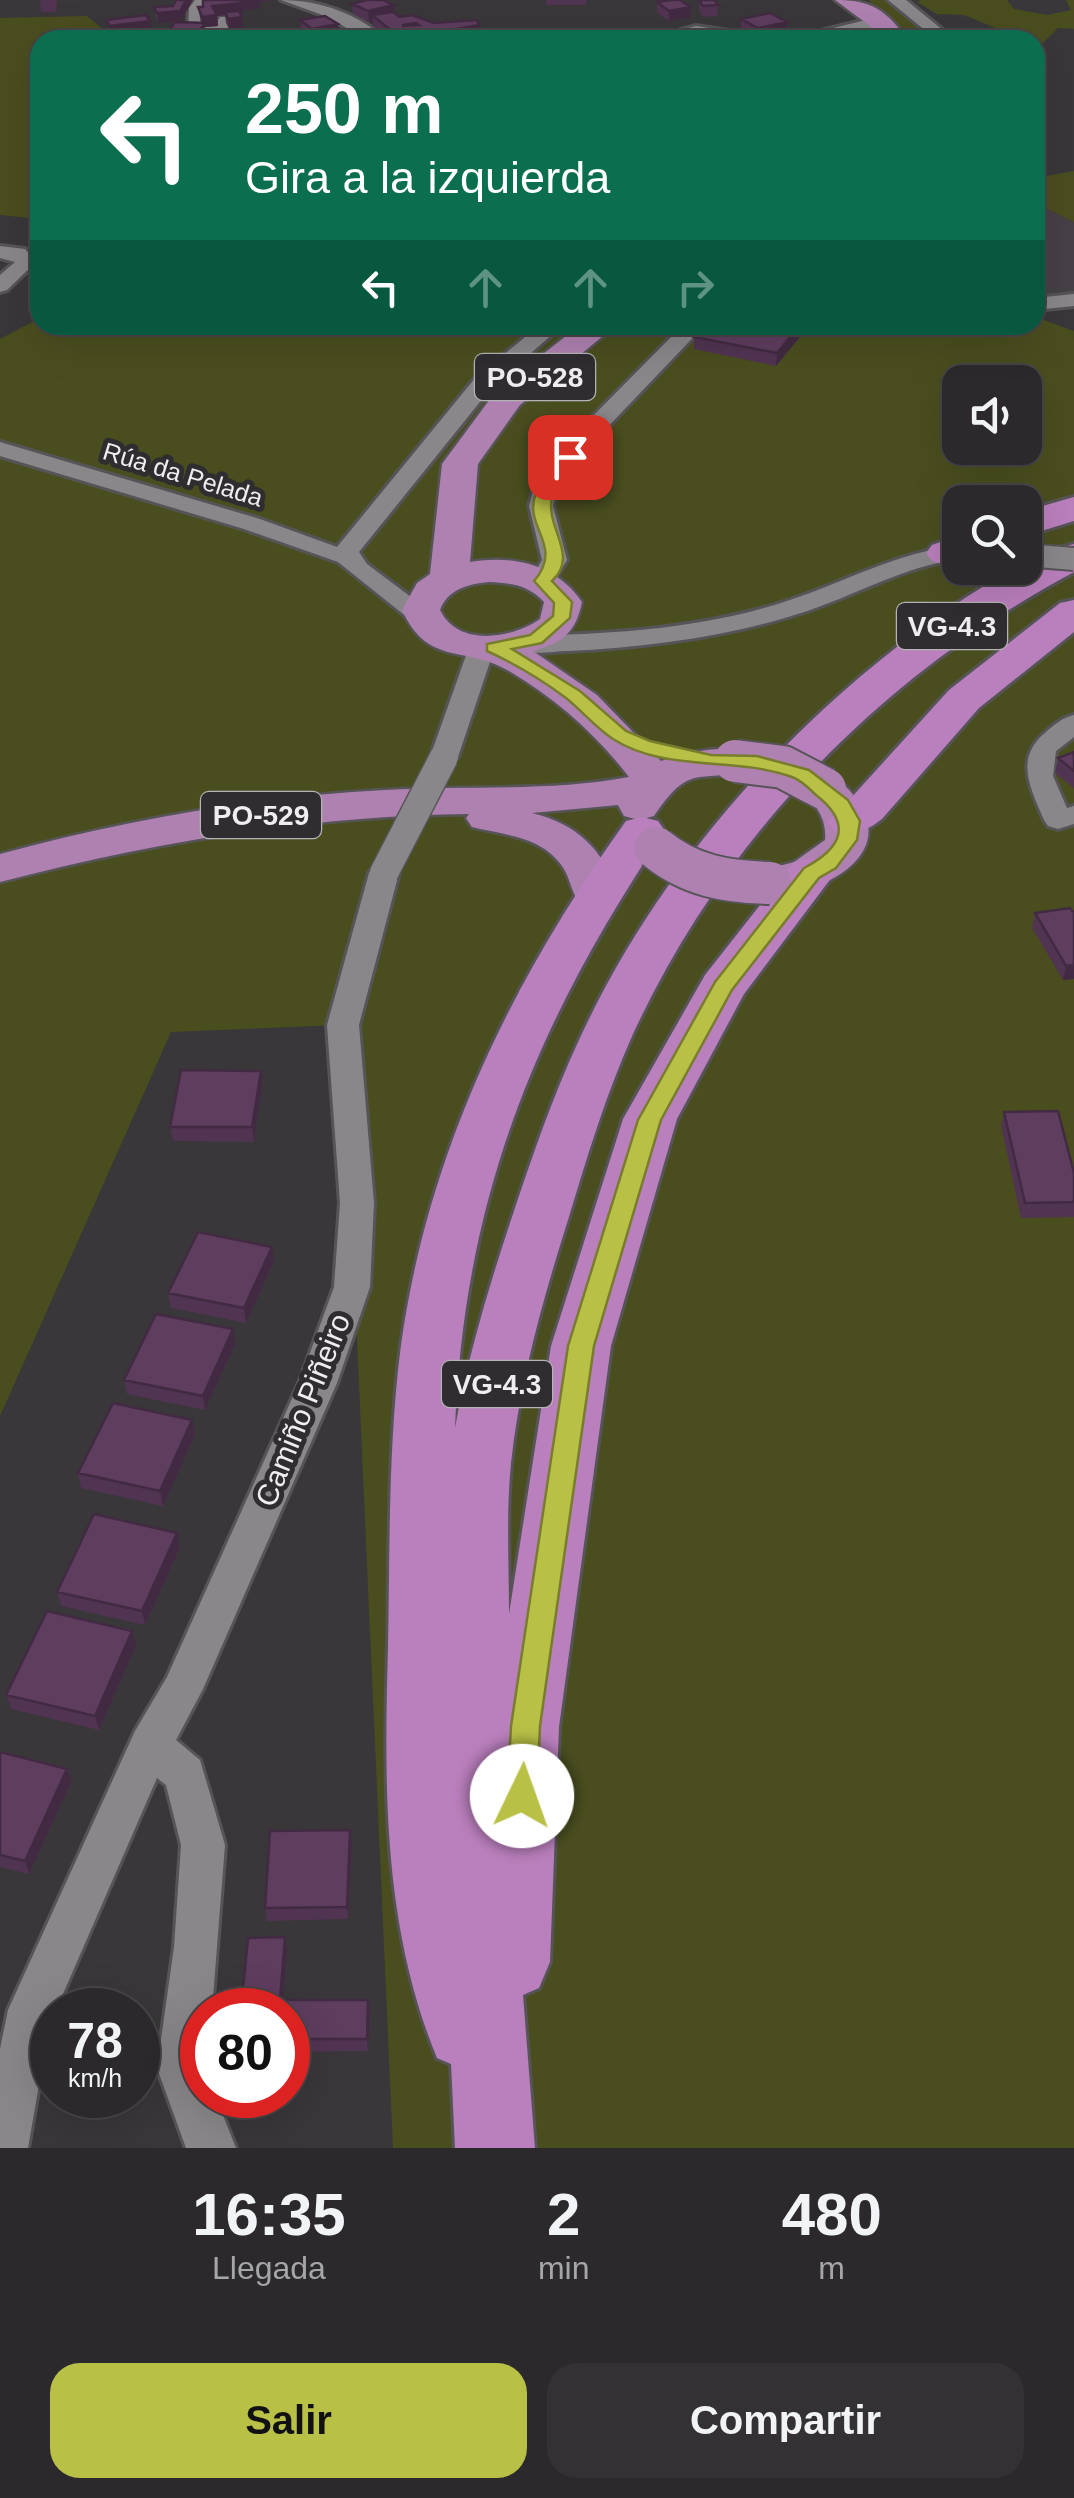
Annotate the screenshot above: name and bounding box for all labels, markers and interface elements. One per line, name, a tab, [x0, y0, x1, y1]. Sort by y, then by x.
icon: left	[80, 70, 210, 200]
text: 250 m	[245, 70, 443, 148]
text: Gira a la izquierda	[245, 152, 610, 203]
icon: left	[353, 260, 408, 315]
icon: ahead	[458, 260, 513, 315]
icon: ahead	[563, 260, 618, 315]
icon: right	[668, 260, 723, 315]
road number: PO-528	[475, 354, 595, 400]
map controls	[942, 365, 1042, 585]
button: sound	[942, 365, 1042, 465]
pin	[528, 415, 613, 500]
icon: arrive	[543, 430, 598, 485]
street label: Rúa da Pelada	[100, 436, 266, 512]
button: search	[942, 485, 1042, 585]
road number: VG-4.3	[897, 603, 1007, 649]
road number: PO-529	[201, 792, 321, 838]
street label: Camiño Piñeiro	[249, 1309, 356, 1511]
road number: VG-4.3	[442, 1361, 552, 1407]
position arrow	[470, 1744, 574, 1848]
speed limit sign: 80	[180, 1988, 310, 2118]
text: 78	[67, 2013, 123, 2069]
text: km/h	[68, 2064, 122, 2092]
text: 16:35	[192, 2181, 346, 2248]
text: 2	[547, 2181, 580, 2248]
text: 480	[782, 2181, 882, 2248]
text: Llegada	[212, 2250, 326, 2286]
text: min	[538, 2250, 589, 2286]
text: m	[818, 2250, 845, 2286]
button: Salir	[50, 2363, 527, 2478]
button: Compartir	[547, 2363, 1024, 2478]

